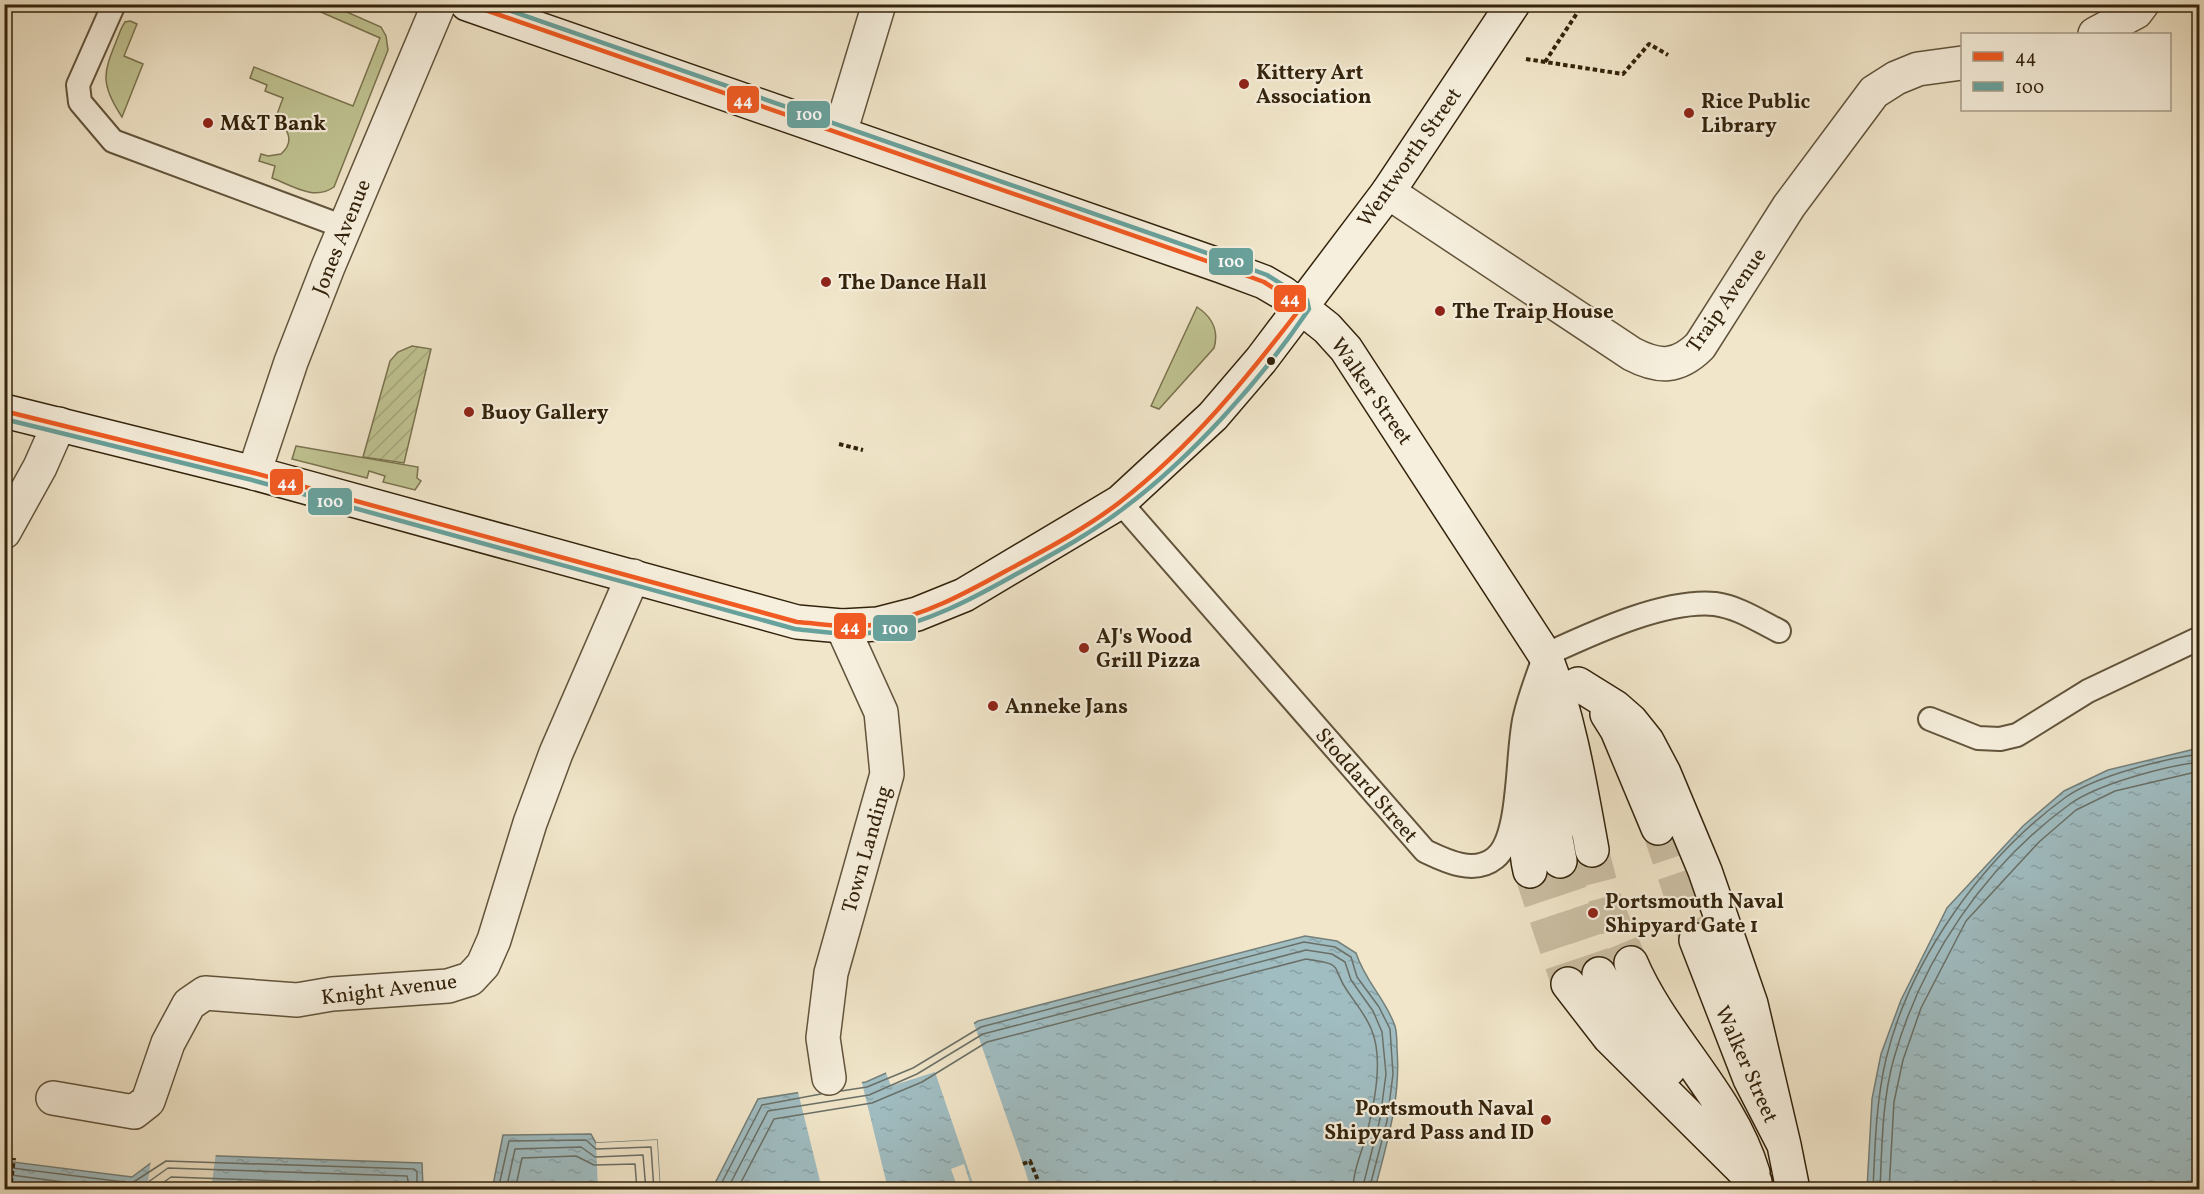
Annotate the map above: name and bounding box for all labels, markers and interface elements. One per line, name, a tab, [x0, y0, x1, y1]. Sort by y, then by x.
legend	[1961, 33, 2171, 111]
text: 44	[2015, 46, 2037, 71]
place label: Kittery Art Association	[1256, 59, 1372, 112]
text: 100	[2015, 76, 2044, 101]
marker: Kittery Art Association	[1237, 77, 1251, 91]
street label: Wentworth Street	[1351, 82, 1469, 234]
line badge: 44	[726, 85, 760, 114]
place label: Rice Public Library	[1701, 88, 1810, 141]
text: 44	[733, 91, 753, 113]
line badge: 100	[786, 100, 831, 129]
text: 100	[796, 105, 822, 127]
marker: Rice Public Library	[1682, 106, 1696, 120]
place label: M&T Bank	[220, 110, 326, 139]
marker: M&T Bank	[201, 116, 215, 130]
street label: Jones Avenue	[306, 175, 379, 300]
street label: Traip Avenue	[1680, 243, 1774, 359]
line badge: 100	[1208, 247, 1254, 276]
text: 100	[1218, 252, 1244, 274]
place label: The Dance Hall	[838, 269, 987, 298]
marker: The Dance Hall	[819, 275, 833, 289]
line badge: 44	[1273, 284, 1307, 313]
text: 44	[1280, 289, 1300, 311]
place label: The Traip House	[1452, 298, 1614, 327]
marker: The Traip House	[1433, 304, 1447, 318]
street label: Walker Street	[1323, 332, 1419, 452]
unlabelled marker	[1265, 355, 1277, 367]
place label: Buoy Gallery	[481, 399, 609, 428]
marker: Buoy Gallery	[462, 405, 476, 419]
line badge: 44	[269, 468, 304, 496]
text: 44	[277, 473, 297, 495]
line badge: 100	[307, 487, 353, 516]
text: 100	[317, 492, 343, 514]
line badge: 44	[833, 612, 867, 640]
line badge: 100	[872, 614, 917, 642]
text: 44	[840, 617, 860, 639]
text: 100	[882, 619, 908, 641]
place label: AJ's Wood Grill Pizza	[1096, 623, 1201, 676]
marker: AJ's Wood Grill Pizza	[1077, 641, 1091, 655]
place label: Anneke Jans	[1005, 693, 1128, 722]
marker: Anneke Jans	[986, 699, 1000, 713]
street label: Stoddard Street	[1308, 722, 1424, 850]
street label: Town Landing	[835, 782, 899, 916]
place label: Portsmouth Naval Shipyard Gate 1	[1605, 888, 1784, 941]
marker: Portsmouth Naval Shipyard Gate 1	[1586, 906, 1600, 920]
street label: Knight Avenue	[320, 968, 459, 1013]
street label: Walker Street	[1707, 1001, 1784, 1128]
place label: Portsmouth Naval Shipyard Pass and ID	[1324, 1095, 1534, 1148]
marker: Portsmouth Naval Shipyard Pass and ID	[1539, 1113, 1553, 1127]

